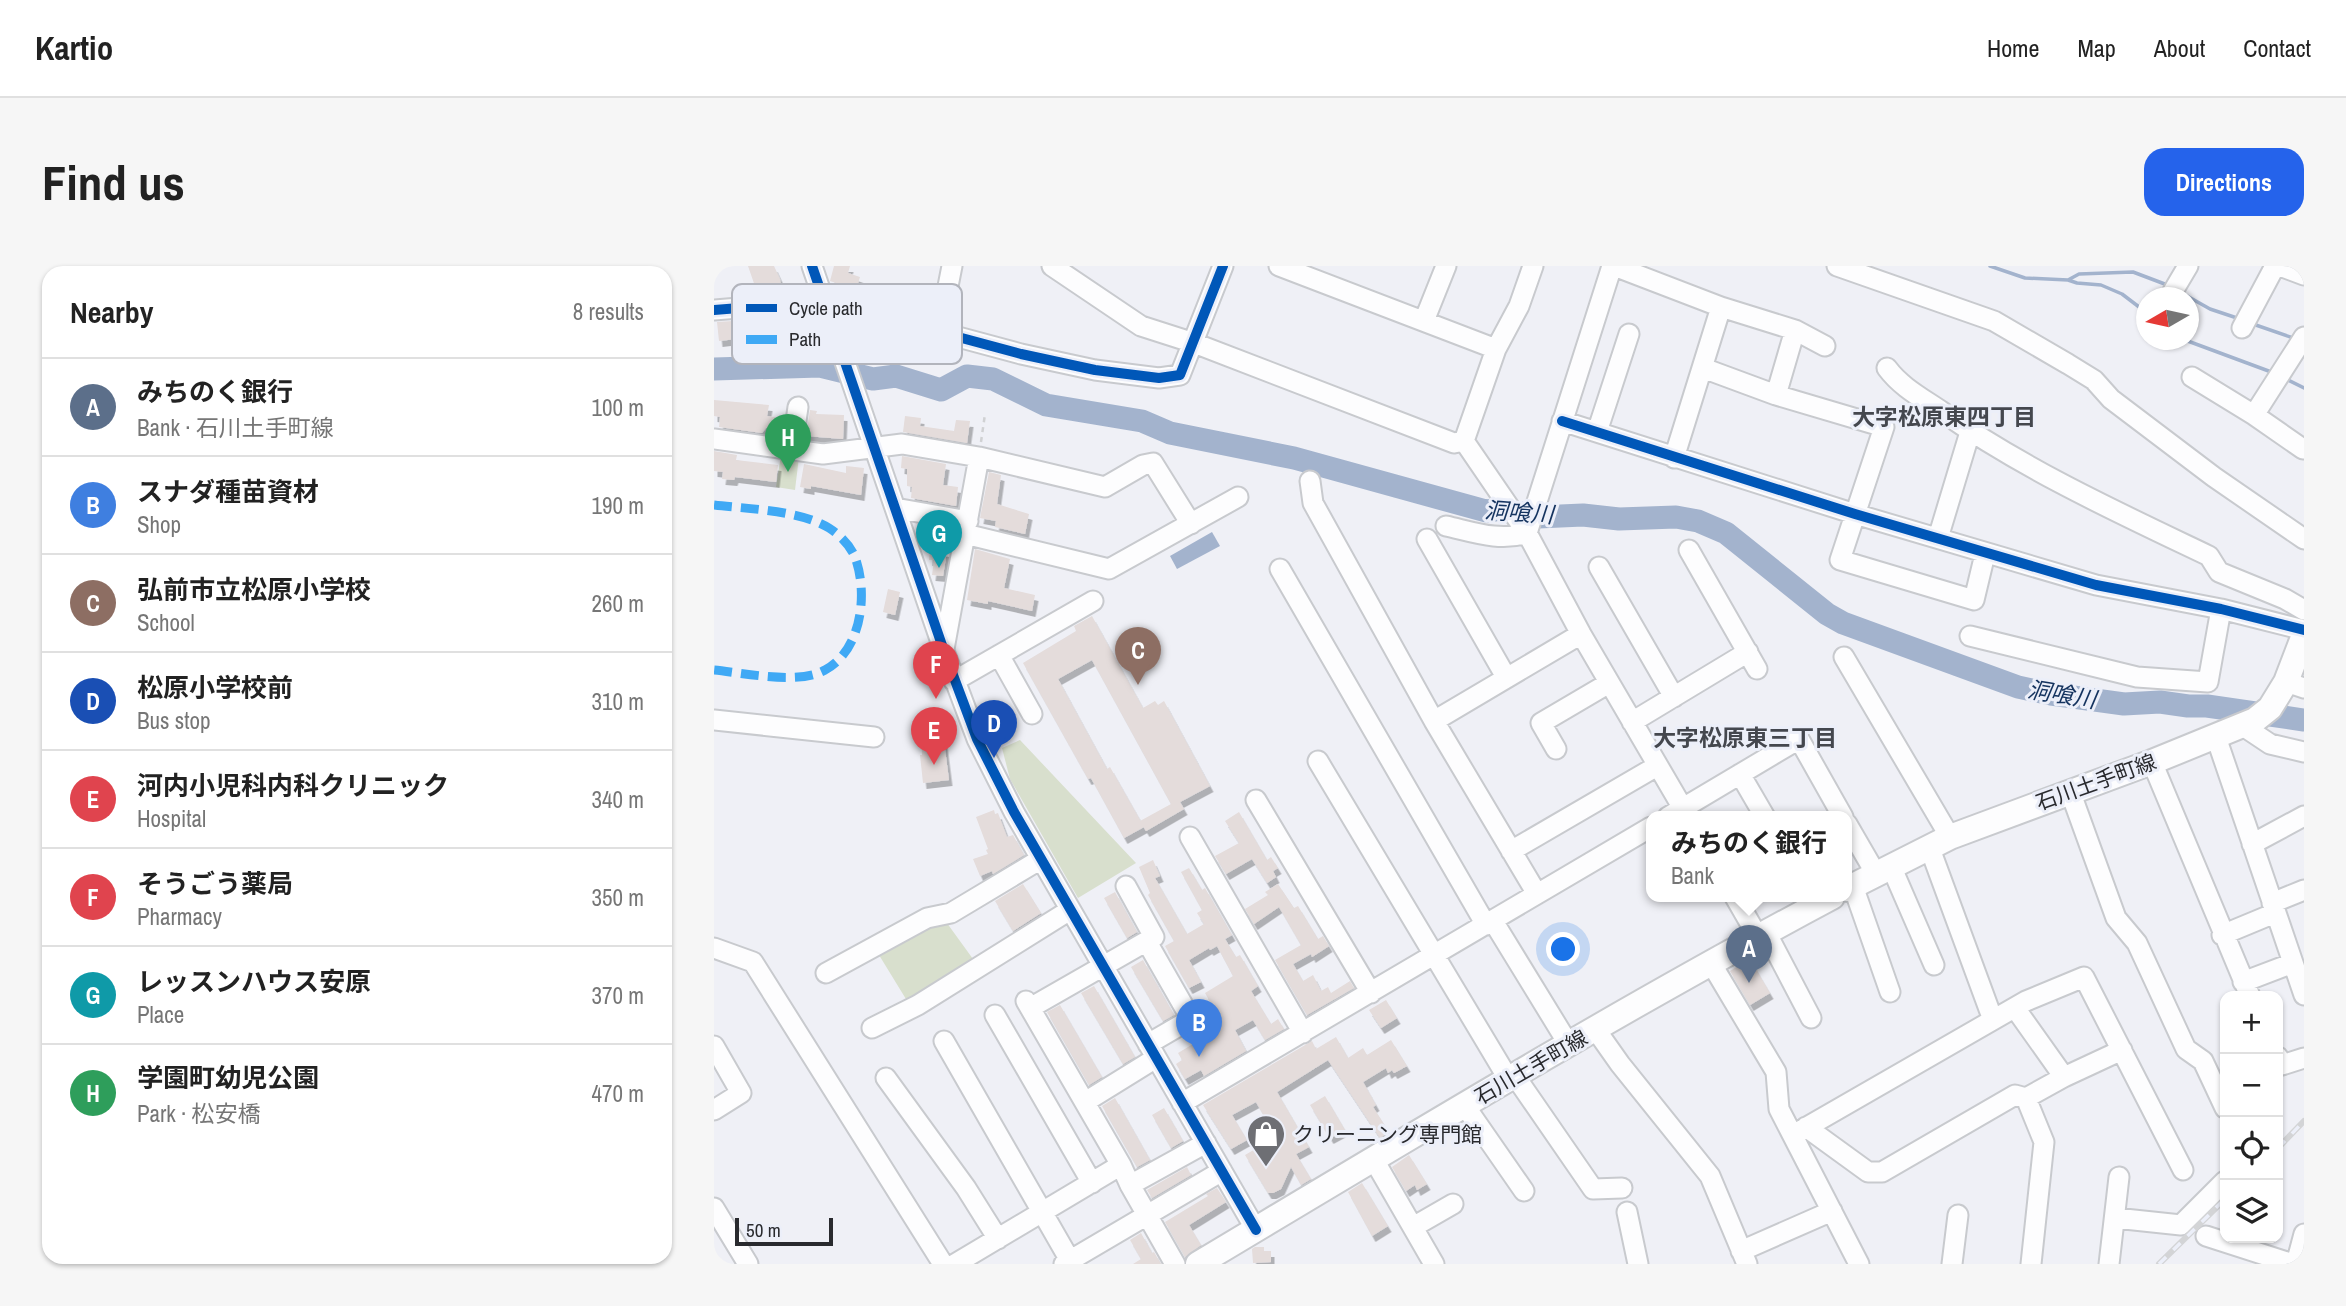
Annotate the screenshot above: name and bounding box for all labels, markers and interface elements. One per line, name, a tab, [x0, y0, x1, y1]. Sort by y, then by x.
text: Kartio	[35, 26, 113, 70]
text: Home	[1987, 32, 2039, 64]
text: Map	[2077, 32, 2116, 64]
text: About	[2154, 32, 2205, 64]
text: Contact	[2243, 32, 2311, 64]
button: Directions	[2144, 148, 2304, 216]
text: Find us	[42, 149, 185, 215]
legend	[732, 284, 962, 364]
north arrow	[2136, 287, 2199, 350]
text: Nearby	[70, 292, 153, 332]
text: Cycle path	[789, 295, 863, 321]
text: 8 results	[573, 296, 644, 327]
text: Path	[789, 326, 821, 352]
text: みちのく銀行	[137, 374, 293, 409]
text: A	[86, 392, 100, 423]
text: 100 m	[592, 392, 644, 423]
district label: 大字松原東四丁目	[1852, 401, 2036, 432]
text: Bank · 石川土手町線	[137, 412, 334, 443]
pin: H	[765, 414, 811, 472]
text: スナダ種苗資材	[137, 474, 319, 509]
text: B	[86, 490, 100, 521]
text: 190 m	[592, 490, 644, 521]
water label: 洞喰川	[1484, 494, 1557, 530]
text: Shop	[137, 509, 181, 540]
pin: G	[916, 510, 962, 568]
text: 弘前市立松原小学校	[137, 572, 371, 607]
text: C	[86, 588, 100, 619]
text: 260 m	[592, 588, 644, 619]
text: School	[137, 607, 195, 638]
pin: C	[1115, 627, 1161, 685]
pin: F	[913, 641, 959, 699]
text: 松原小学校前	[137, 670, 293, 705]
water label: 洞喰川	[2026, 673, 2101, 715]
text: D	[86, 686, 100, 717]
text: 310 m	[592, 686, 644, 717]
pin: D	[971, 700, 1017, 758]
text: Bus stop	[137, 705, 210, 736]
pin: E	[911, 707, 957, 765]
district label: 大字松原東三丁目	[1653, 722, 1837, 753]
street label: 石川土手町線	[2032, 747, 2160, 817]
text: 河内小児科内科クリニック	[137, 768, 449, 803]
text: E	[87, 784, 99, 815]
text: 340 m	[592, 784, 644, 815]
text: Hospital	[137, 803, 206, 834]
popup	[1646, 811, 1852, 902]
text: みちのく銀行	[1671, 825, 1827, 860]
text: Bank	[1671, 860, 1714, 891]
text: そうごう薬局	[137, 866, 293, 901]
text: F	[87, 882, 99, 913]
text: 350 m	[592, 882, 644, 913]
text: Pharmacy	[137, 901, 222, 932]
pin: A	[1726, 925, 1772, 983]
your location	[1546, 932, 1580, 966]
text: レッスンハウス安原	[137, 964, 371, 999]
text: G	[86, 980, 100, 1011]
text: 370 m	[592, 980, 644, 1011]
map controls	[2220, 991, 2283, 1243]
button: +	[2220, 991, 2283, 1054]
text: Place	[137, 999, 184, 1030]
pin: B	[1176, 999, 1222, 1057]
street label: 石川土手町線	[1469, 1023, 1593, 1111]
button: −	[2220, 1054, 2283, 1117]
text: 学園町幼児公園	[137, 1060, 319, 1095]
text: H	[86, 1078, 100, 1109]
text: 470 m	[592, 1078, 644, 1109]
text: Park · 松安橋	[137, 1098, 261, 1129]
shop icon: クリーニング専門館	[1245, 1113, 1287, 1168]
button: locate	[2220, 1117, 2283, 1180]
place label: クリーニング専門館	[1293, 1120, 1482, 1149]
button: layers	[2220, 1180, 2283, 1243]
scale bar	[735, 1215, 833, 1247]
text: 50 m	[746, 1217, 781, 1243]

